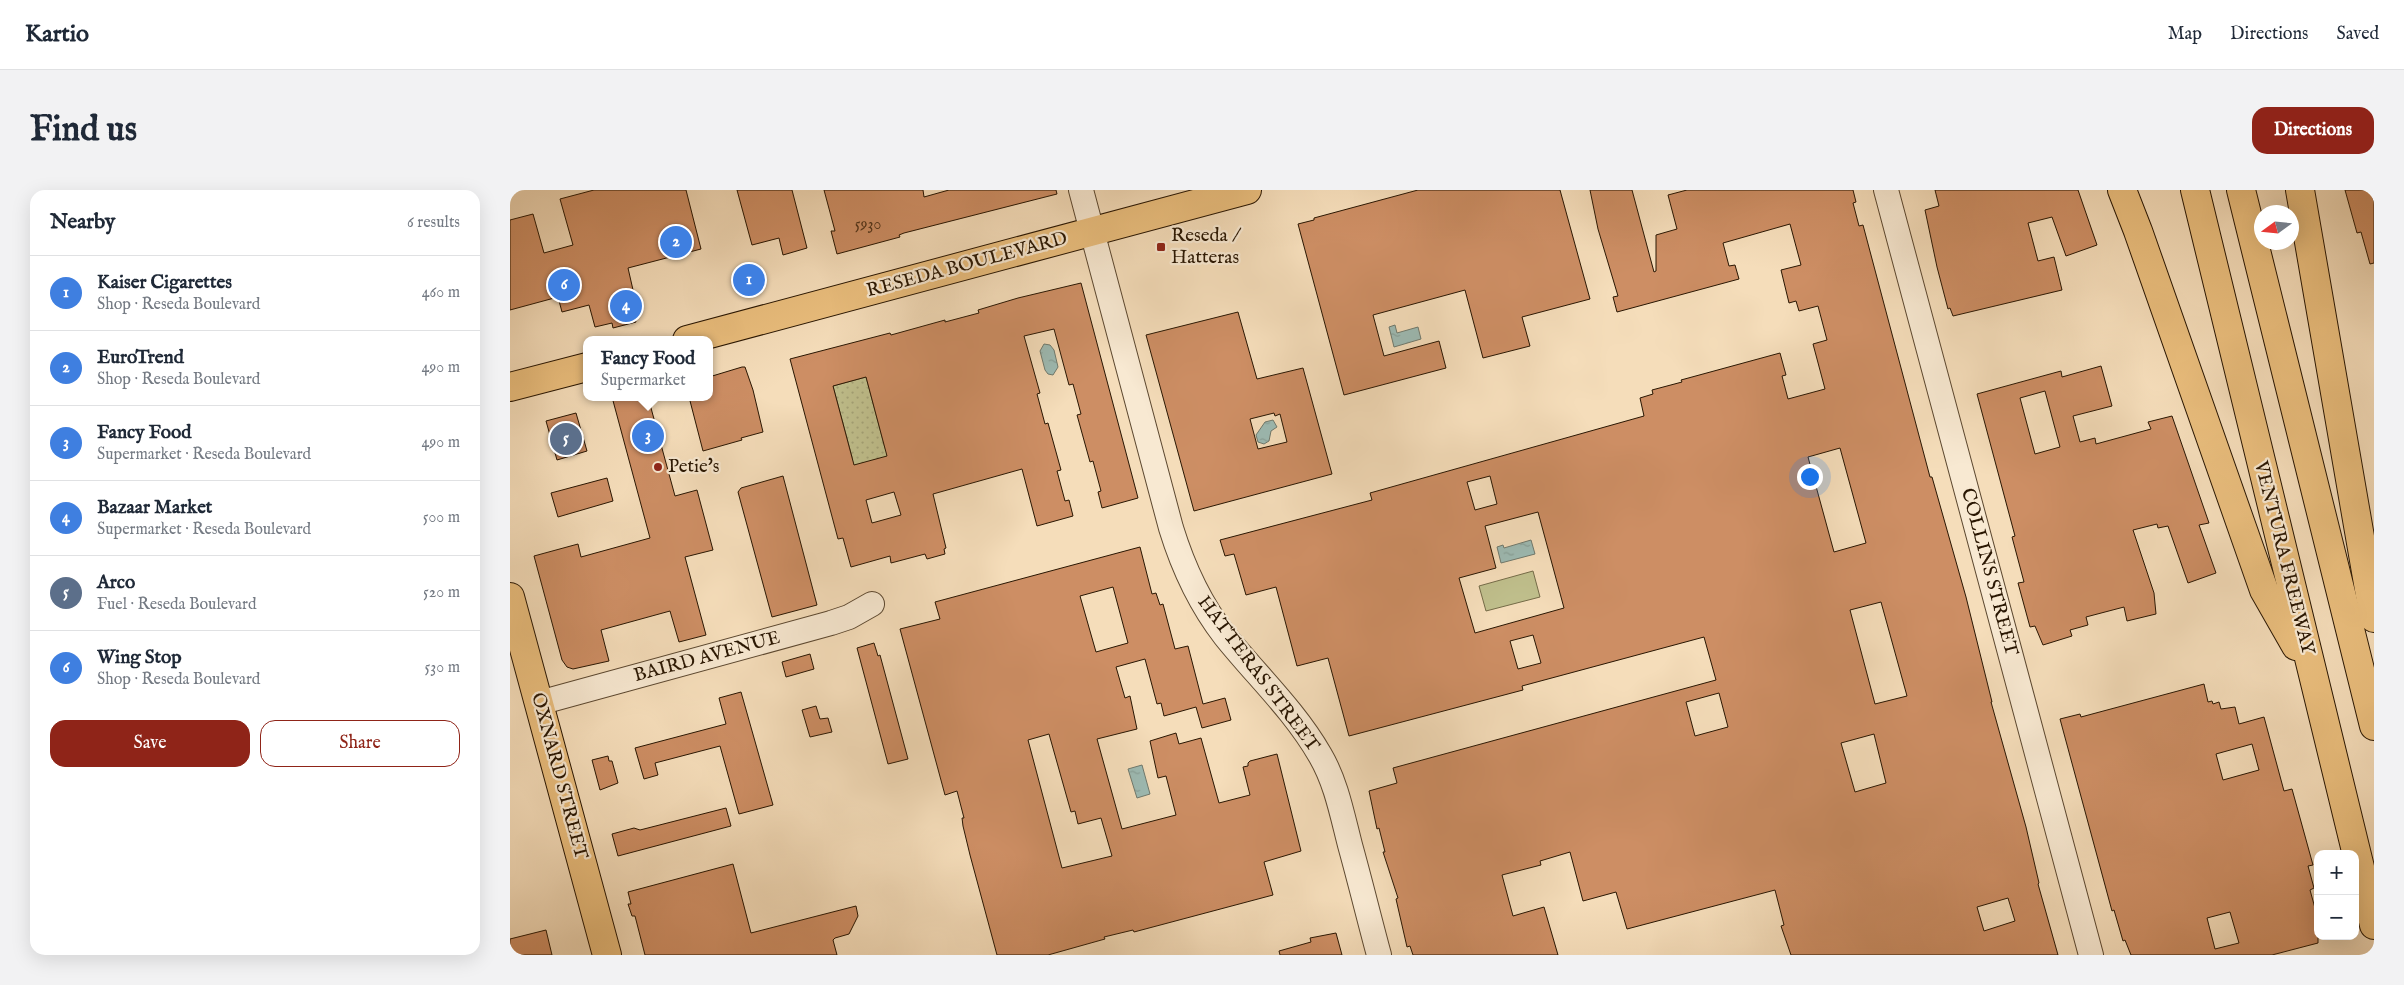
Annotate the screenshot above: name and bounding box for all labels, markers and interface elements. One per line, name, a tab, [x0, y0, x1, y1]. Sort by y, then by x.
text: Kartio	[25, 19, 89, 50]
text: Map	[2168, 23, 2202, 46]
text: Directions	[2230, 23, 2308, 46]
text: Saved	[2336, 23, 2379, 46]
button: Directions	[2252, 107, 2374, 154]
text: Find us	[30, 108, 137, 153]
north arrow	[2254, 205, 2299, 250]
text: Nearby	[50, 209, 115, 236]
text: 6 results	[407, 213, 460, 233]
house number: 5930	[855, 215, 881, 235]
pin: 2	[660, 223, 692, 261]
place label: Reseda / Hatteras	[1171, 224, 1242, 270]
street label: RESEDA BOULEVARD	[864, 227, 1070, 303]
marker: Reseda / Hatteras	[1155, 241, 1167, 253]
pin: 1	[733, 261, 765, 299]
pin: 6	[548, 266, 580, 304]
text: Kaiser Cigarettes	[97, 271, 232, 295]
text: 1	[63, 283, 69, 303]
text: 460 m	[422, 283, 460, 303]
pin: 4	[610, 287, 642, 325]
text: Shop · Reseda Boulevard	[97, 295, 260, 315]
popup	[583, 336, 713, 401]
text: EuroTrend	[97, 346, 184, 370]
text: Fancy Food	[601, 347, 695, 371]
text: 2	[62, 358, 70, 378]
text: 490 m	[421, 358, 460, 378]
text: Shop · Reseda Boulevard	[97, 370, 260, 390]
text: Supermarket	[601, 371, 686, 391]
pin: 3	[632, 417, 664, 455]
pin: 5	[550, 420, 582, 458]
text: Fancy Food	[97, 421, 191, 445]
text: 3	[63, 433, 69, 453]
text: 490 m	[421, 433, 460, 453]
text: Supermarket · Reseda Boulevard	[97, 445, 311, 465]
place label: Petie's	[668, 455, 719, 479]
street label: VENTURA FREEWAY	[2248, 458, 2320, 658]
marker: Petie's	[652, 461, 664, 473]
your location	[1797, 464, 1823, 490]
street label: COLLINS STREET	[1955, 486, 2023, 659]
text: Bazaar Market	[97, 496, 212, 520]
text: 4	[62, 508, 70, 528]
text: 500 m	[423, 508, 460, 528]
text: Supermarket · Reseda Boulevard	[97, 520, 311, 540]
text: Arco	[97, 571, 135, 595]
text: 5	[63, 583, 69, 603]
text: 520 m	[423, 583, 460, 603]
street label: HATTERAS STREET	[1192, 591, 1325, 757]
text: Fuel · Reseda Boulevard	[97, 595, 256, 615]
street label: BAIRD AVENUE	[631, 626, 783, 688]
text: Wing Stop	[97, 646, 182, 670]
text: 6	[63, 658, 69, 678]
text: 530 m	[425, 658, 460, 678]
text: Shop · Reseda Boulevard	[97, 670, 260, 690]
street label: OXNARD STREET	[525, 690, 593, 862]
button: Save	[50, 720, 250, 767]
button: Share	[260, 720, 460, 767]
map controls	[2314, 850, 2359, 940]
button: +	[2314, 850, 2359, 895]
button: −	[2314, 895, 2359, 940]

